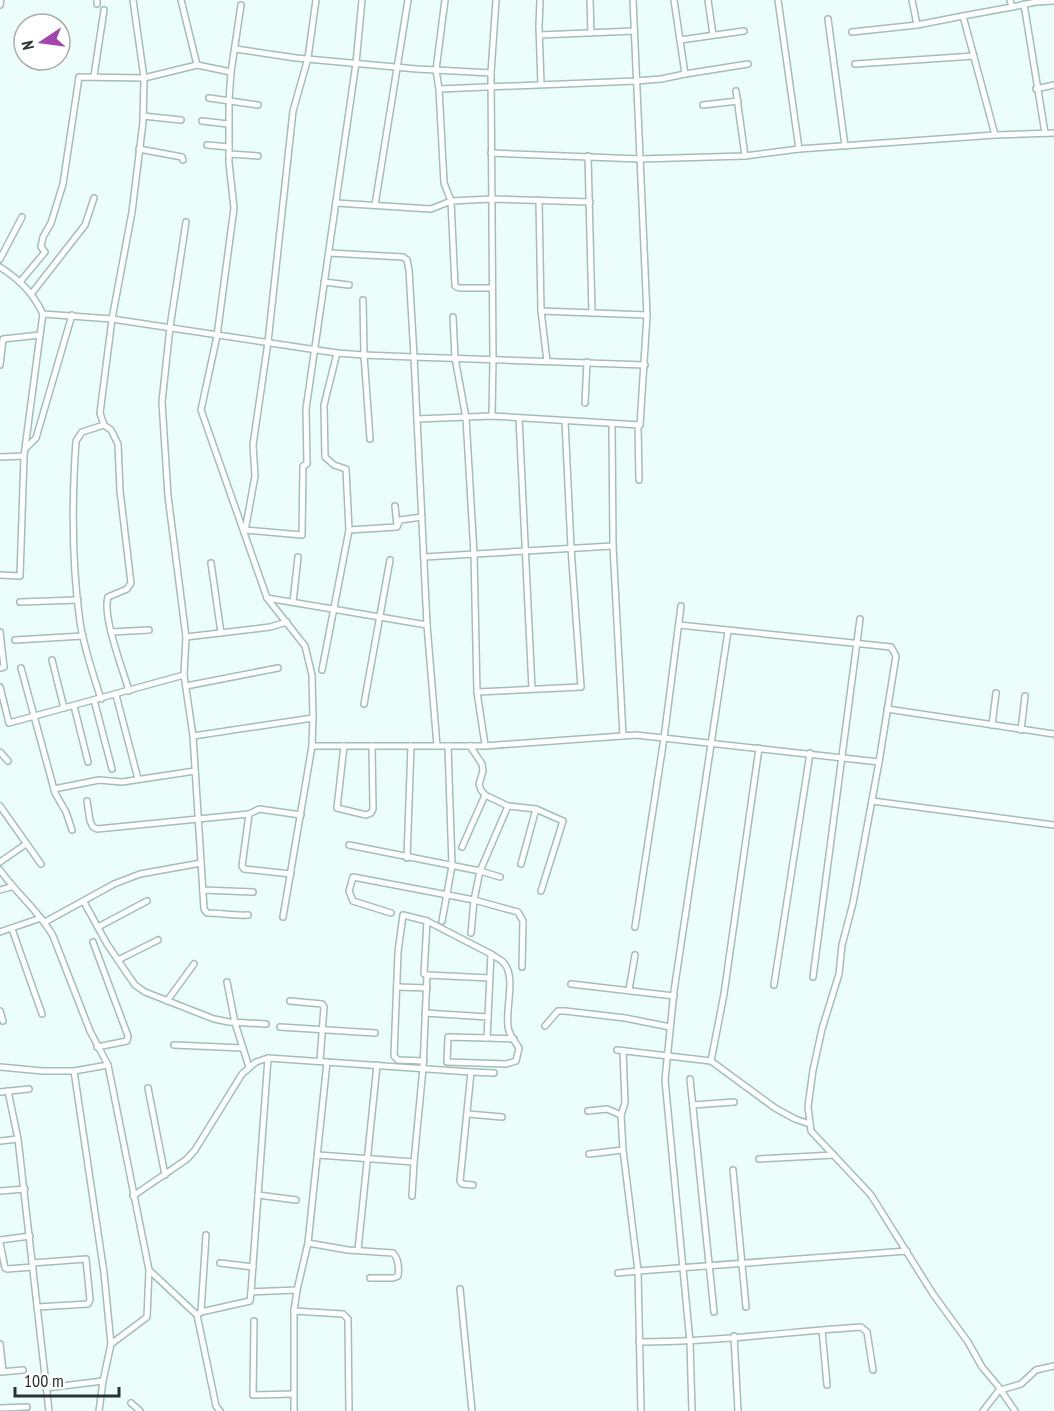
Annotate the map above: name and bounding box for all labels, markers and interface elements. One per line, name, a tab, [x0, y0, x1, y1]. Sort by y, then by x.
north arrow	[12, 12, 72, 72]
text: N	[17, 39, 38, 52]
scale bar	[15, 1360, 118, 1398]
text: 100 m	[24, 1369, 64, 1392]

